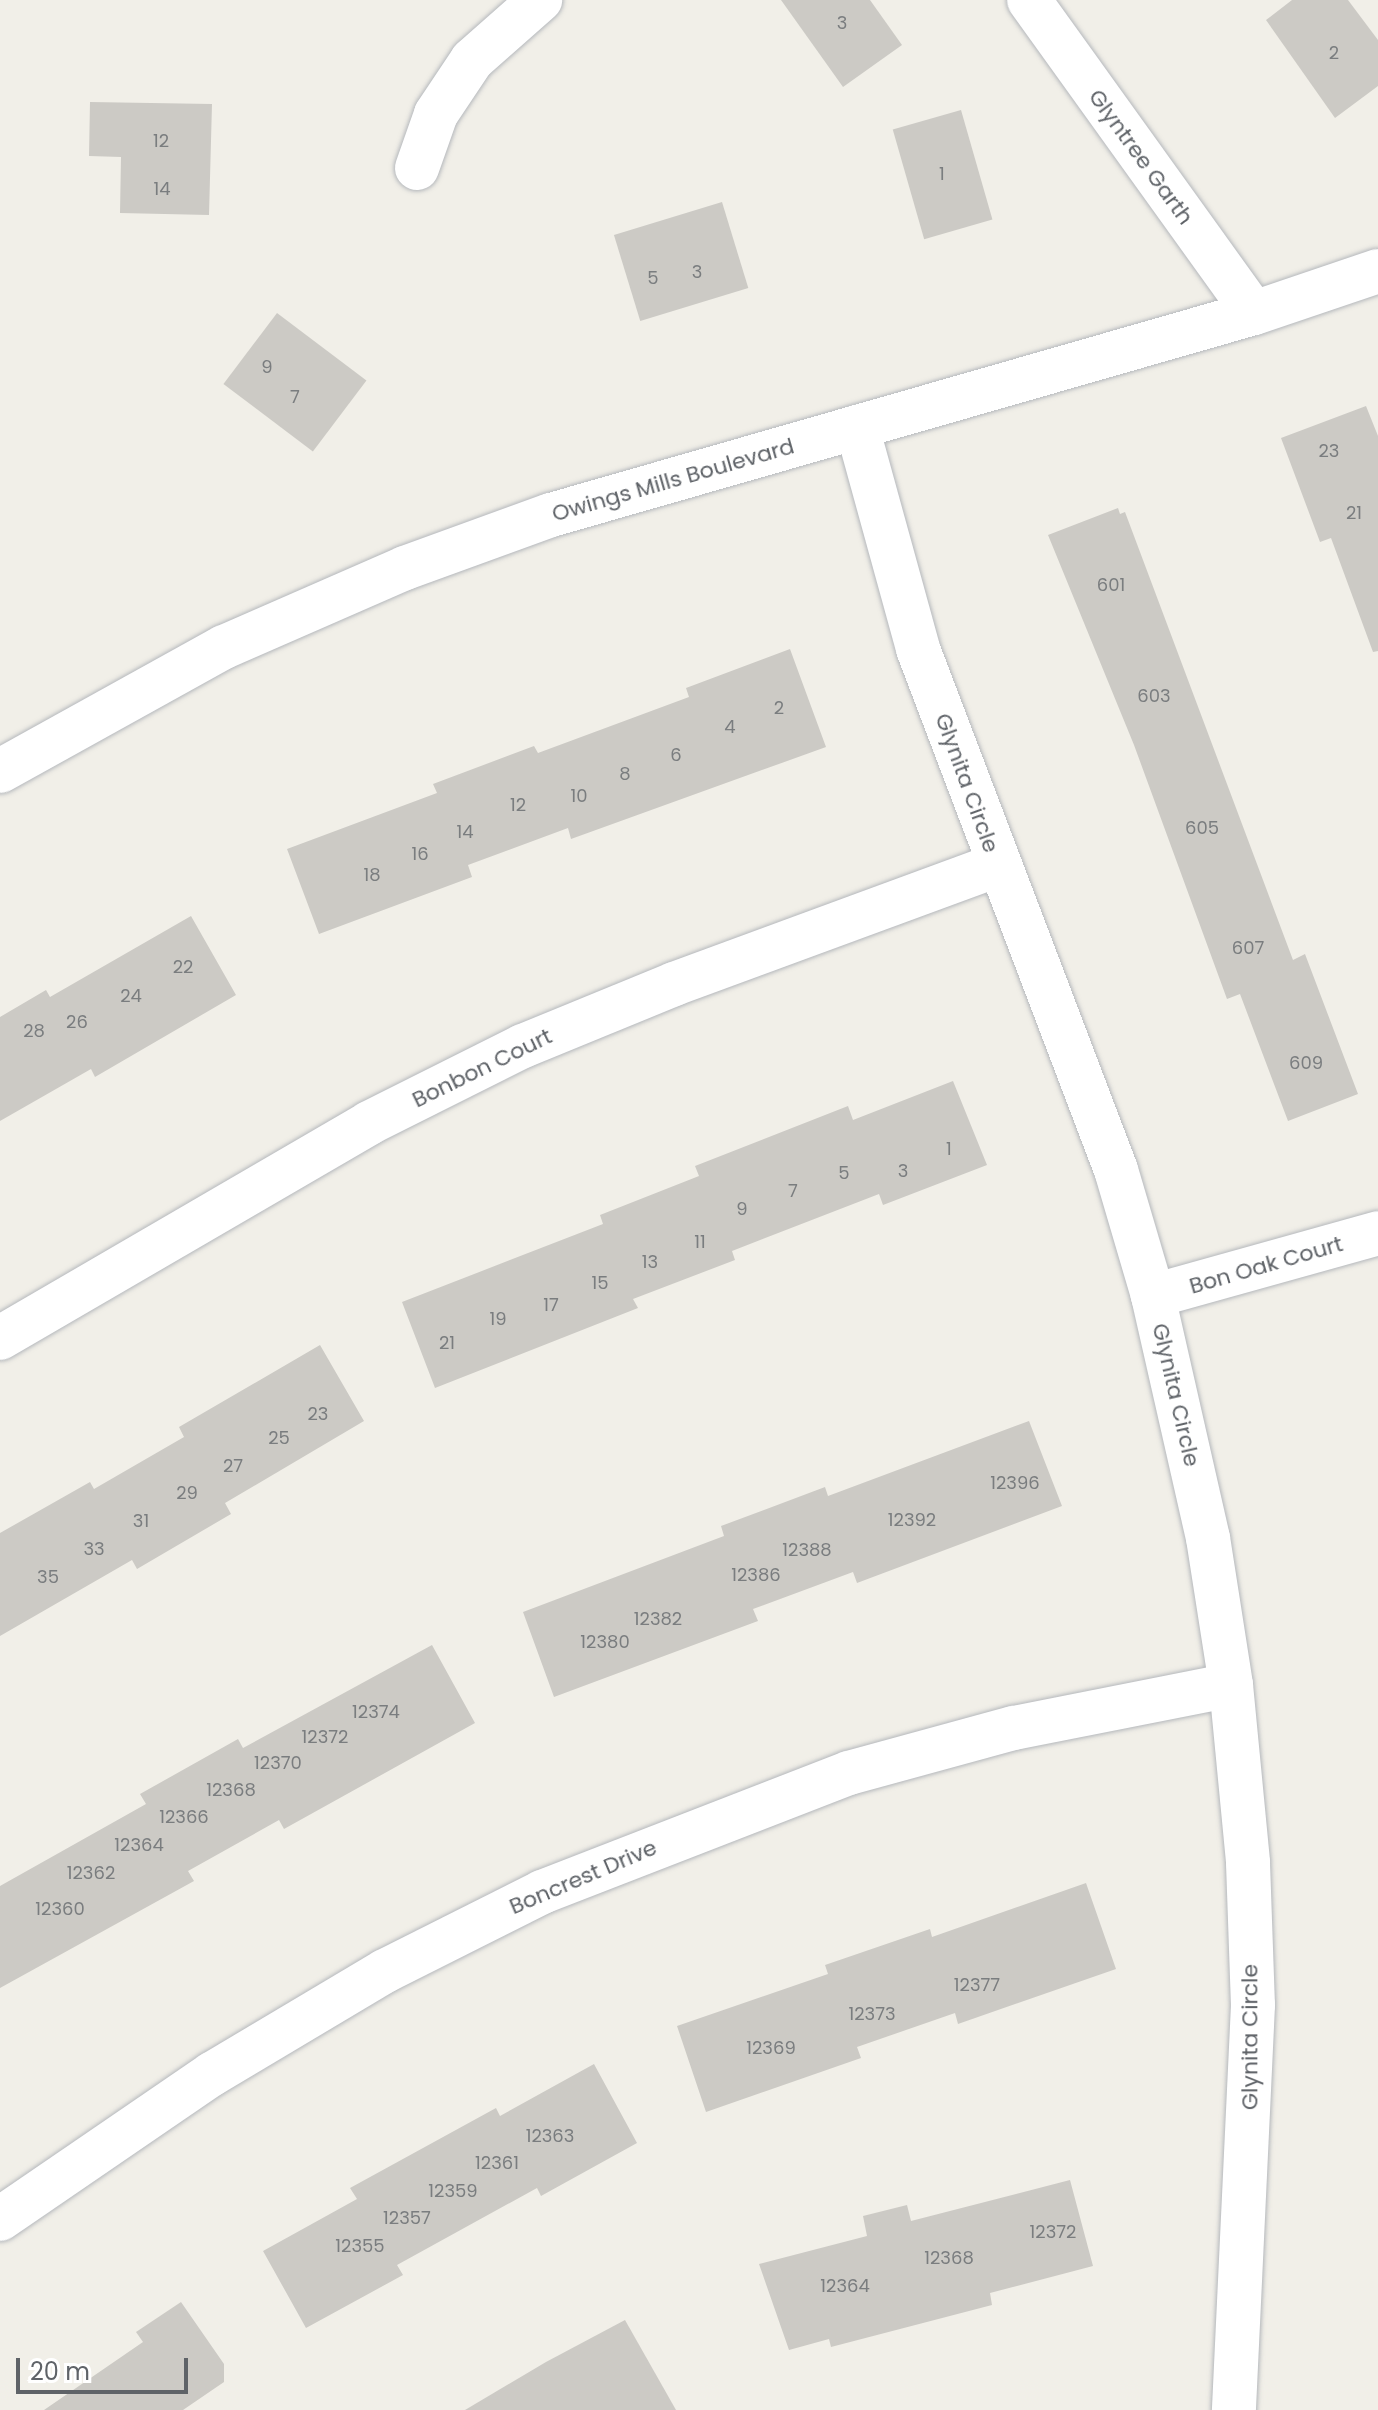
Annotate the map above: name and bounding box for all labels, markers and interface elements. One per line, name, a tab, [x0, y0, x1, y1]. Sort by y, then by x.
house number: 3	[837, 12, 847, 34]
house number: 2	[1329, 42, 1339, 64]
street label: Glyntree Garth	[1083, 84, 1199, 230]
house number: 12	[153, 130, 169, 152]
house number: 1	[939, 163, 945, 185]
house number: 14	[153, 178, 171, 200]
house number: 3	[692, 261, 702, 283]
house number: 5	[647, 267, 659, 289]
house number: 9	[261, 356, 273, 378]
house number: 7	[290, 386, 300, 408]
street label: Owings Mills Boulevard	[549, 433, 797, 527]
house number: 23	[1319, 440, 1339, 462]
house number: 21	[1346, 502, 1362, 524]
house number: 601	[1097, 574, 1125, 596]
house number: 603	[1137, 685, 1171, 707]
house number: 2	[774, 697, 784, 719]
street label: Glynita Circle	[930, 710, 1004, 856]
house number: 4	[724, 716, 736, 738]
house number: 6	[670, 744, 682, 766]
house number: 8	[619, 763, 631, 785]
house number: 10	[570, 785, 588, 807]
house number: 12	[510, 794, 526, 816]
house number: 605	[1185, 817, 1219, 839]
house number: 14	[456, 821, 474, 843]
house number: 16	[411, 843, 429, 865]
house number: 18	[363, 864, 381, 886]
house number: 607	[1232, 937, 1264, 959]
house number: 22	[173, 956, 193, 978]
house number: 24	[120, 985, 142, 1007]
house number: 26	[66, 1011, 88, 1033]
house number: 28	[23, 1020, 45, 1042]
street label: Bonbon Court	[408, 1023, 556, 1113]
house number: 609	[1289, 1052, 1323, 1074]
house number: 1	[946, 1138, 952, 1160]
house number: 3	[898, 1160, 908, 1182]
house number: 5	[838, 1162, 850, 1184]
house number: 7	[788, 1180, 798, 1202]
house number: 9	[736, 1198, 748, 1220]
house number: 11	[694, 1231, 706, 1253]
street label: Bon Oak Court	[1186, 1231, 1346, 1299]
house number: 13	[642, 1251, 658, 1273]
house number: 15	[591, 1272, 609, 1294]
house number: 17	[543, 1294, 559, 1316]
house number: 19	[489, 1308, 507, 1330]
street label: Glynita Circle	[1147, 1321, 1205, 1469]
house number: 21	[439, 1332, 455, 1354]
house number: 23	[308, 1403, 328, 1425]
house number: 25	[268, 1427, 290, 1449]
house number: 27	[223, 1455, 243, 1477]
house number: 12396	[990, 1472, 1040, 1494]
house number: 29	[176, 1482, 198, 1504]
house number: 12392	[888, 1509, 936, 1531]
house number: 31	[133, 1510, 149, 1532]
house number: 33	[83, 1538, 105, 1560]
house number: 12388	[782, 1539, 832, 1561]
house number: 12386	[731, 1564, 781, 1586]
house number: 35	[37, 1566, 59, 1588]
house number: 12382	[634, 1608, 682, 1630]
house number: 12380	[580, 1631, 630, 1653]
house number: 12374	[352, 1701, 400, 1723]
house number: 12372	[302, 1726, 348, 1748]
house number: 12370	[254, 1752, 302, 1774]
house number: 12368	[206, 1779, 256, 1801]
house number: 12366	[159, 1806, 209, 1828]
house number: 12364	[114, 1834, 164, 1856]
street label: Boncrest Drive	[505, 1834, 661, 1920]
house number: 12362	[67, 1862, 115, 1884]
house number: 12360	[35, 1898, 85, 1920]
street label: Glynita Circle	[1237, 1964, 1263, 2110]
house number: 12377	[954, 1974, 1000, 1996]
house number: 12373	[848, 2003, 896, 2025]
house number: 12369	[746, 2037, 796, 2059]
house number: 12363	[526, 2125, 574, 2147]
house number: 12361	[475, 2152, 519, 2174]
house number: 12359	[428, 2180, 478, 2202]
house number: 12357	[383, 2207, 431, 2229]
house number: 12372	[1030, 2221, 1076, 2243]
house number: 12355	[335, 2235, 385, 2257]
house number: 12368	[924, 2247, 974, 2269]
house number: 12364	[820, 2275, 870, 2297]
scale bar	[20, 2342, 192, 2392]
text: 20 m	[30, 2355, 90, 2388]

